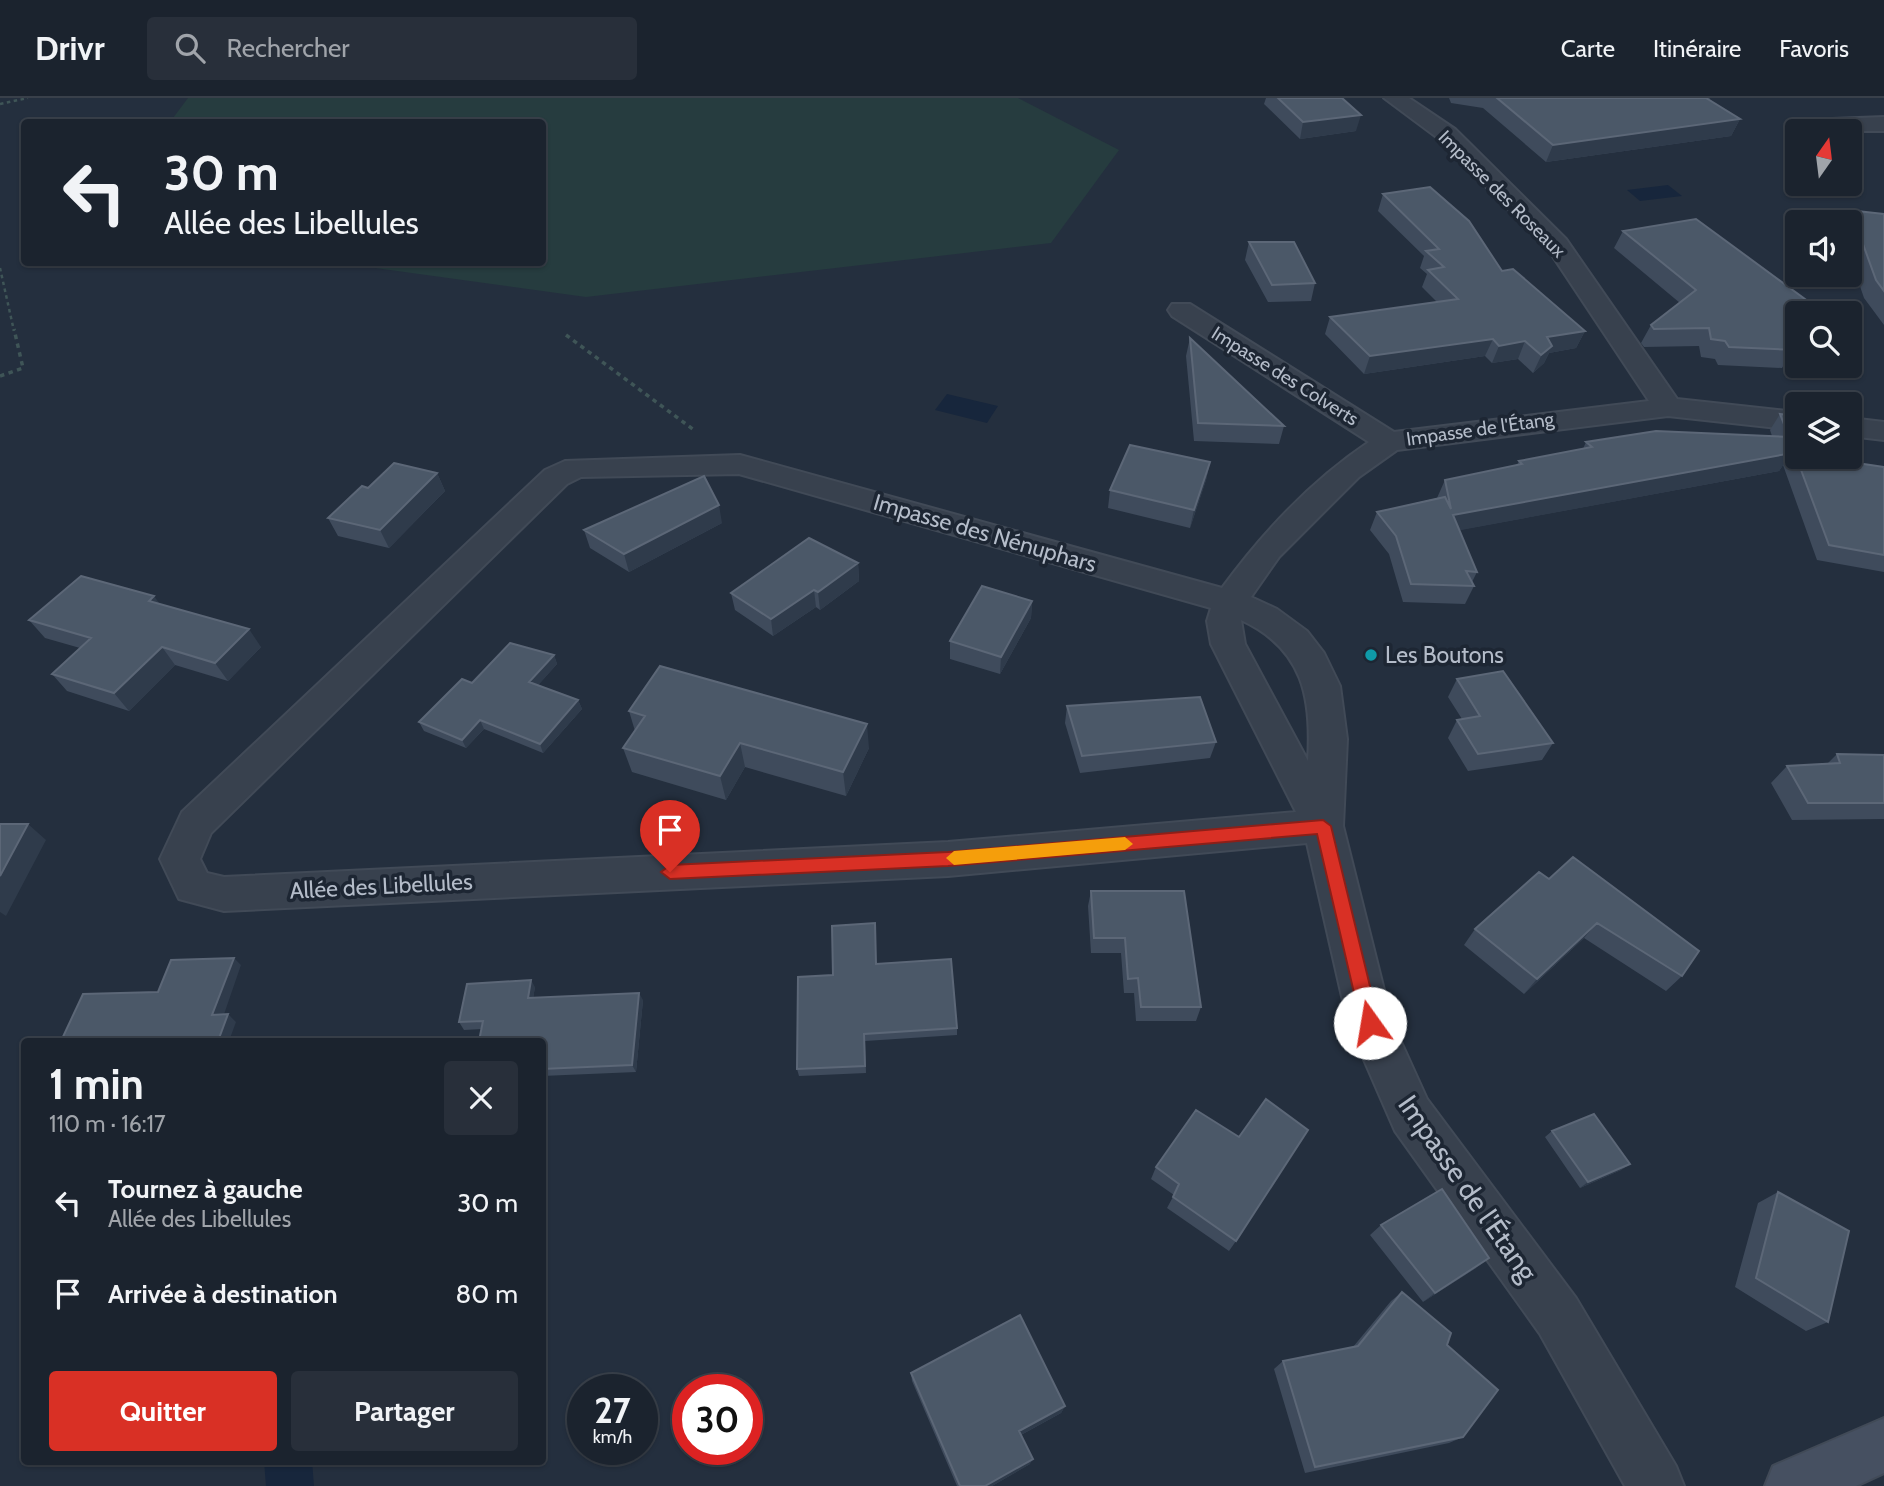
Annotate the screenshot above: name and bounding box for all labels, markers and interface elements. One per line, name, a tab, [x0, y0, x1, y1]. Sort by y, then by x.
search box	[147, 17, 637, 80]
text: Drivr	[35, 28, 105, 68]
icon: search	[171, 29, 209, 67]
text: Rechercher	[227, 32, 350, 64]
text: Carte	[1561, 34, 1615, 63]
text: Itinéraire	[1653, 34, 1741, 63]
text: Favoris	[1779, 34, 1849, 63]
north arrow	[1785, 119, 1862, 196]
map controls	[1785, 119, 1862, 469]
street label: Impasse des Roseaux	[1434, 126, 1570, 262]
text: 30 m	[164, 143, 279, 202]
icon: left	[49, 147, 140, 238]
text: Allée des Libellules	[164, 203, 419, 242]
button: sound	[1785, 210, 1862, 287]
button: search	[1785, 301, 1862, 378]
street label: Impasse des Colverts	[1207, 322, 1363, 430]
button: layers	[1785, 392, 1862, 469]
street label: Impasse de l'Étang	[1405, 406, 1556, 451]
street label: Impasse des Nénuphars	[870, 488, 1100, 578]
place label: Les Boutons	[1385, 641, 1504, 669]
marker: Les Boutons	[1363, 647, 1379, 663]
pin	[640, 800, 700, 872]
icon: arrive	[651, 811, 689, 849]
street label: Allée des Libellules	[289, 867, 473, 905]
position arrow	[1333, 986, 1407, 1060]
text: 1 min	[49, 1058, 144, 1110]
button: close	[444, 1061, 518, 1135]
street label: Impasse de l'Étang	[1391, 1088, 1545, 1288]
text: 110 m · 16:17	[49, 1110, 166, 1138]
text: Tournez à gauche	[108, 1173, 303, 1205]
icon: left	[49, 1184, 87, 1222]
text: 30 m	[457, 1187, 518, 1219]
text: Allée des Libellules	[108, 1205, 291, 1233]
icon: arrive	[49, 1275, 87, 1313]
text: Arrivée à destination	[108, 1278, 338, 1310]
text: 80 m	[455, 1278, 518, 1310]
button: Quitter	[49, 1371, 277, 1451]
button: Partager	[291, 1371, 518, 1451]
speed limit sign: 30	[672, 1374, 763, 1465]
text: 27	[594, 1389, 631, 1432]
text: km/h	[593, 1426, 632, 1448]

